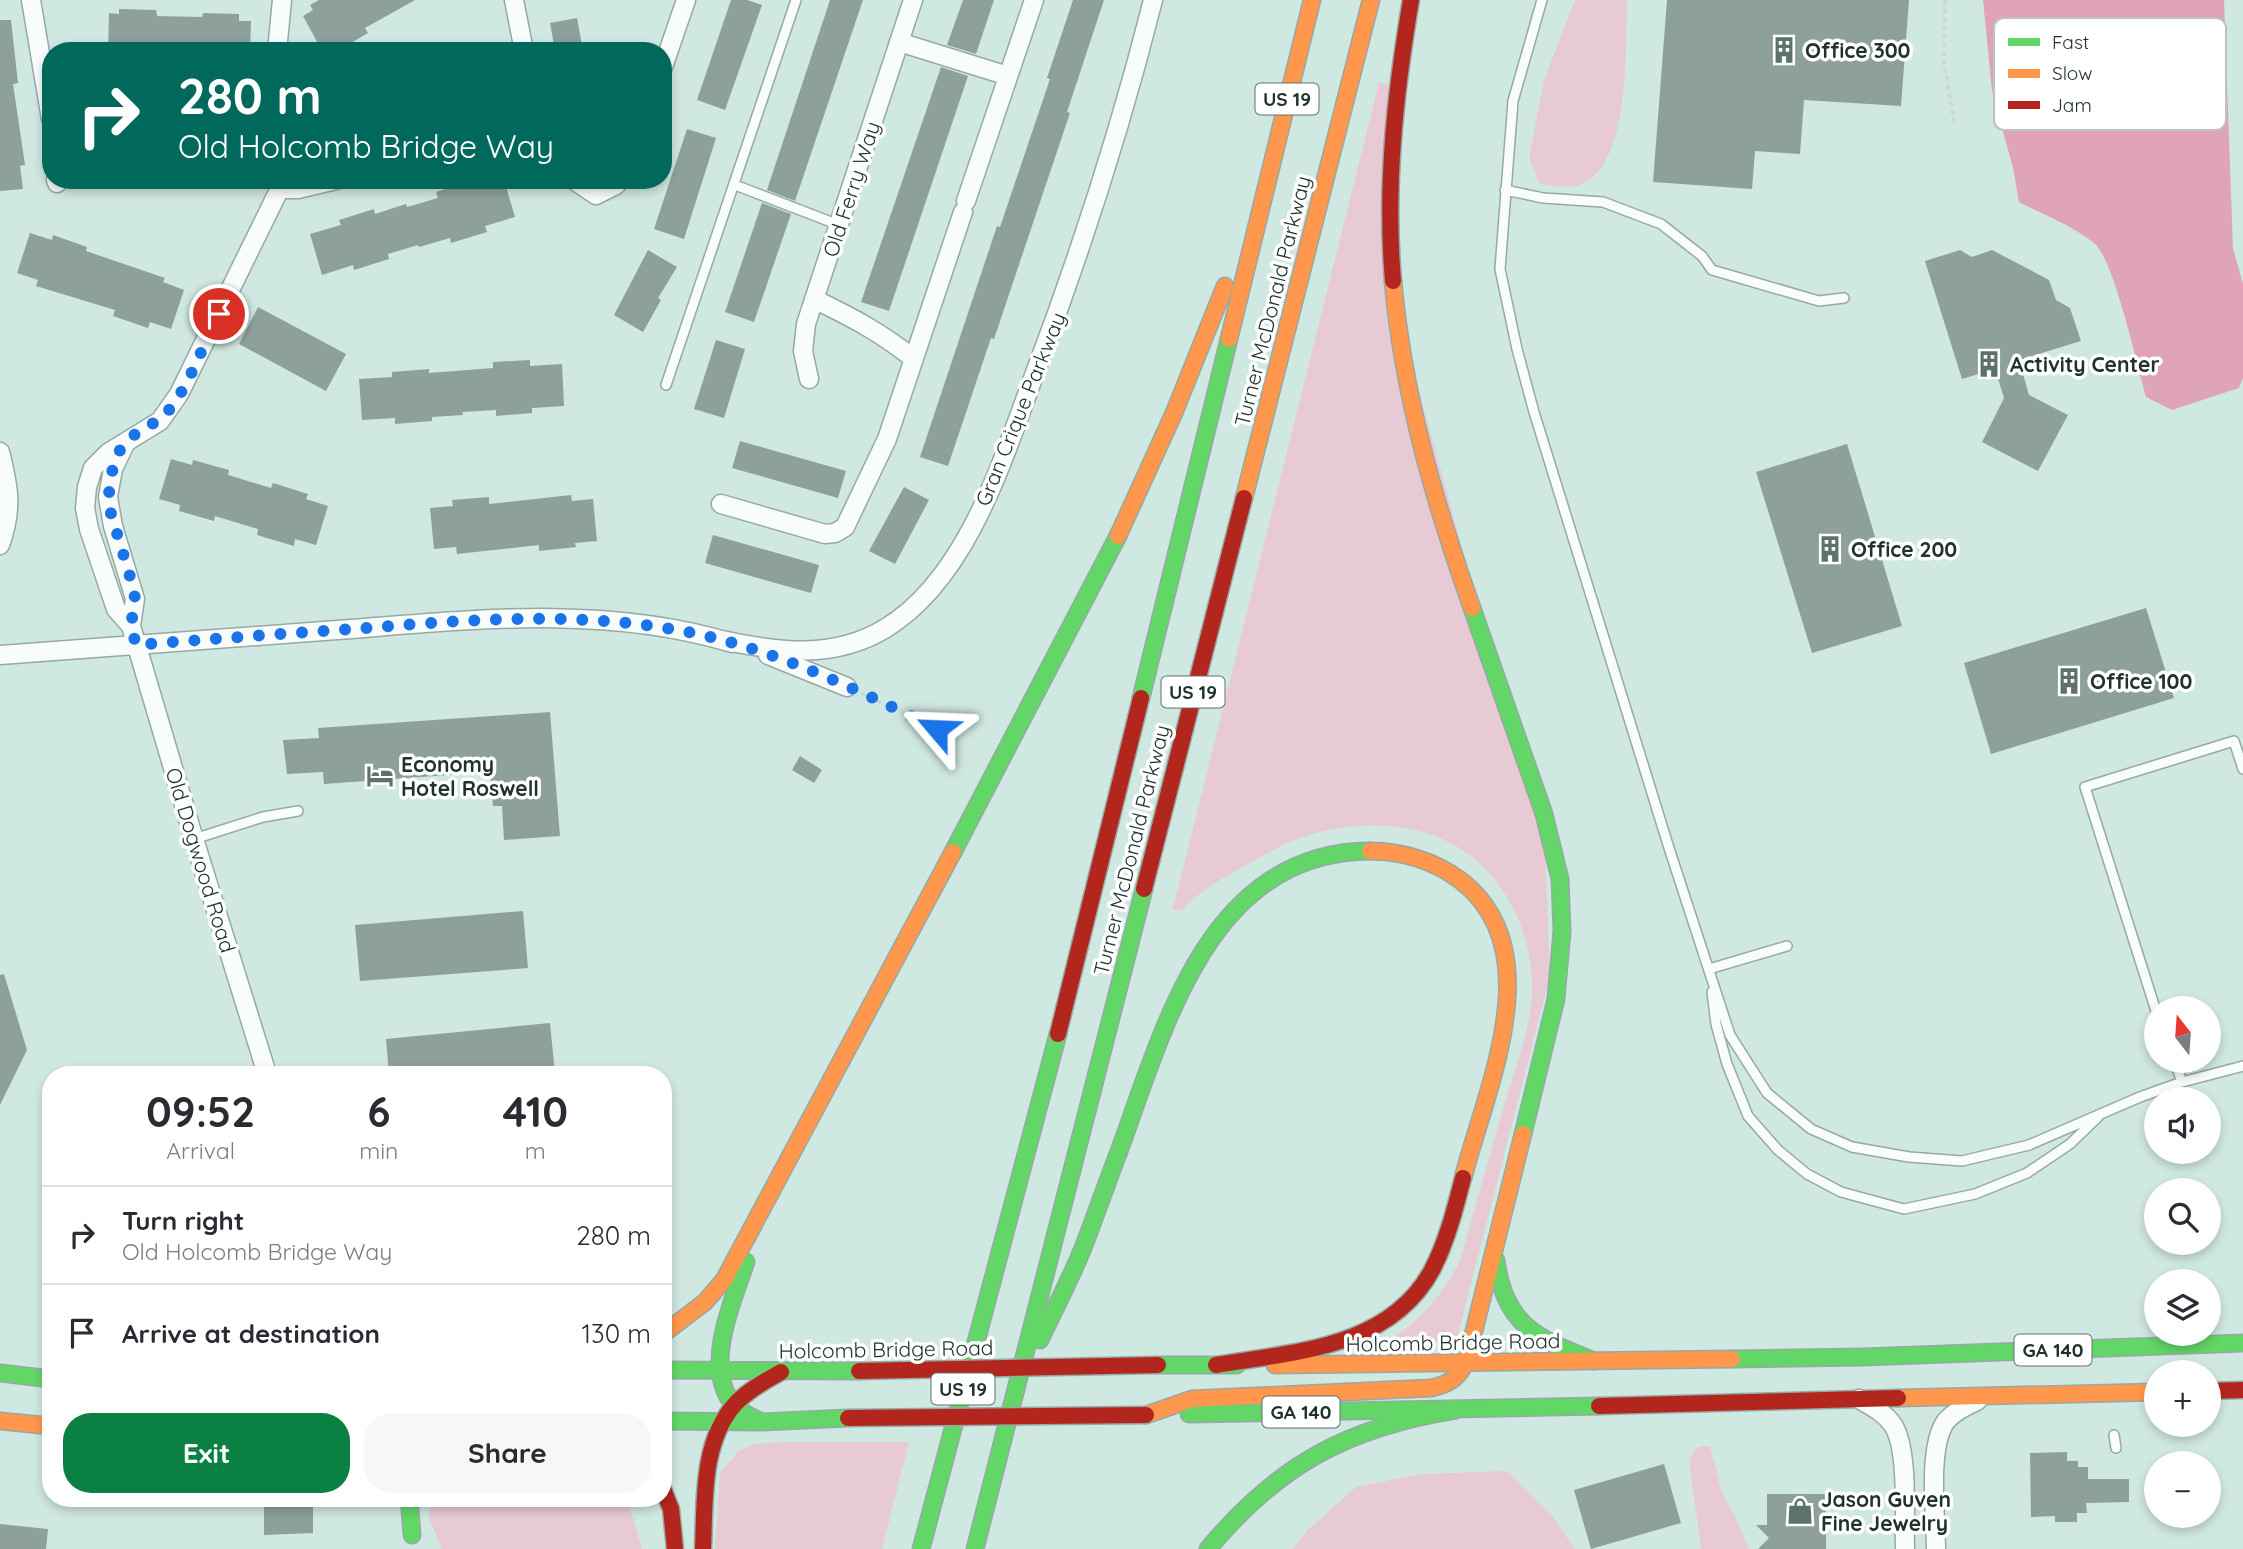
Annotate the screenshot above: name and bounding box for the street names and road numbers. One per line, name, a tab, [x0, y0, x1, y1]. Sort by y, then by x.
road number: US 19	[1256, 83, 1318, 114]
street label: Old Ferry Way	[817, 118, 885, 260]
street label: Turner McDonald Parkway	[1228, 173, 1316, 429]
street label: Gran Crique Parkway	[969, 308, 1071, 510]
road number: US 19	[1162, 677, 1224, 708]
street label: Turner McDonald Parkway	[1087, 722, 1175, 978]
street label: Old Dogwood Road	[161, 764, 241, 956]
street label: Holcomb Bridge Road	[1345, 1327, 1561, 1357]
street label: Holcomb Bridge Road	[778, 1334, 994, 1364]
road number: GA 140	[2014, 1334, 2092, 1366]
road number: US 19	[932, 1373, 995, 1404]
road number: GA 140	[1262, 1396, 1340, 1428]

